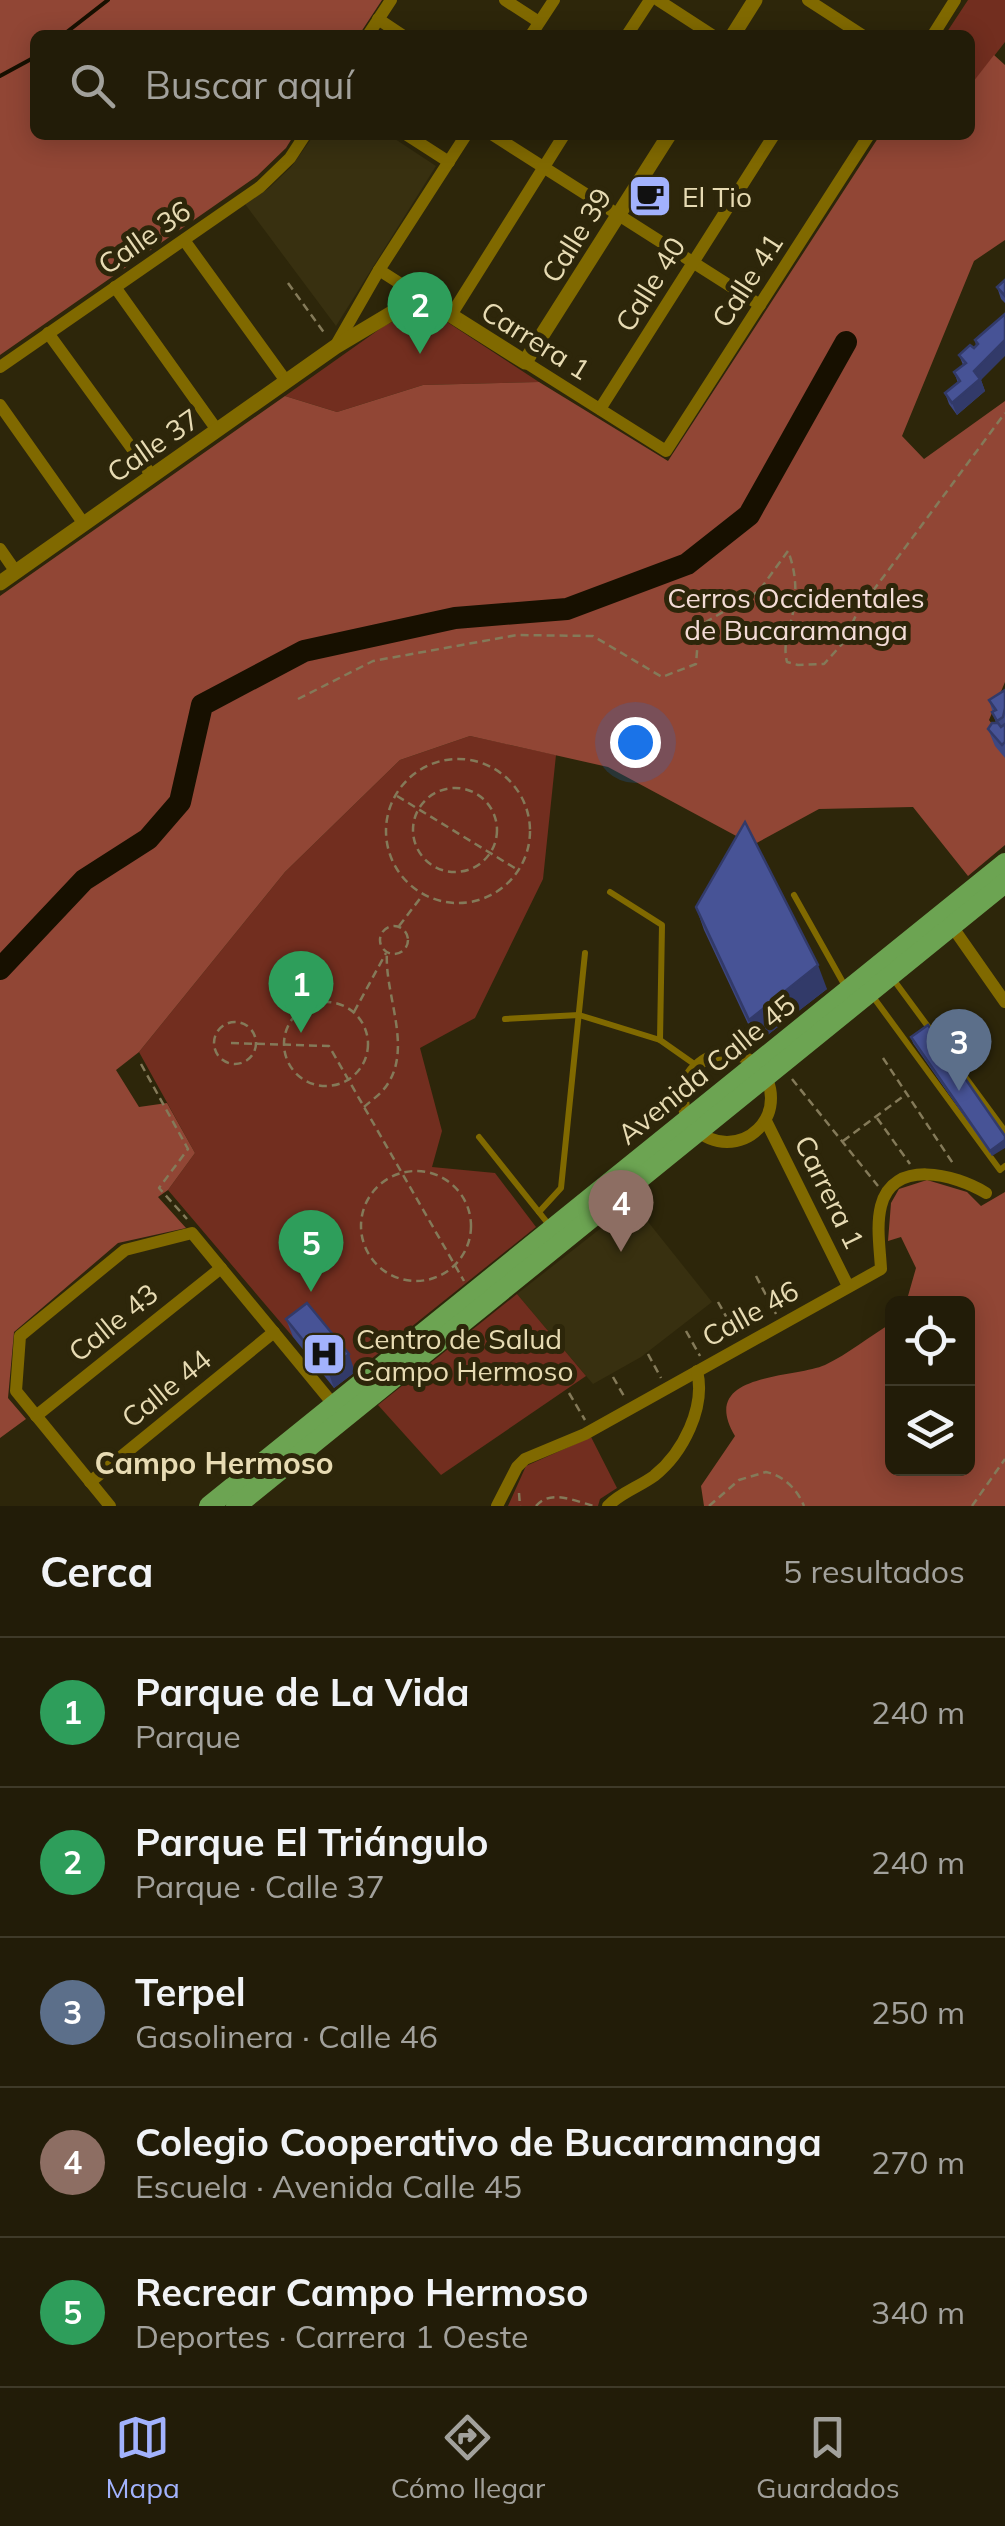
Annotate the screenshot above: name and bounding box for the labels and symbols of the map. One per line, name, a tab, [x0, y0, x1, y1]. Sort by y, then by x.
cafe icon: El Tio	[627, 173, 673, 219]
place label: El Tio	[682, 179, 752, 214]
street label: Calle 39	[533, 181, 619, 289]
street label: Calle 36	[91, 193, 197, 281]
street label: Calle 41	[704, 226, 790, 334]
street label: Calle 40	[607, 230, 693, 338]
pin: 2	[388, 272, 452, 354]
street label: Carrera 1	[475, 293, 597, 387]
street label: Calle 37	[100, 401, 206, 489]
park label: Cerros Occidentales de Bucaramanga	[667, 580, 925, 647]
your location	[610, 717, 661, 768]
pin: 1	[268, 950, 334, 1033]
street label: Avenida Calle 45	[610, 987, 802, 1151]
pin: 3	[926, 1008, 992, 1091]
street label: Carrera 1	[788, 1130, 872, 1254]
pin: 4	[588, 1170, 654, 1252]
pin: 5	[278, 1210, 344, 1292]
street label: Calle 46	[696, 1272, 804, 1354]
street label: Calle 43	[61, 1275, 165, 1369]
place label: Centro de Salud Campo Hermoso	[356, 1321, 573, 1388]
hospital icon: Centro de Salud Campo Hermoso	[301, 1331, 347, 1377]
street label: Calle 44	[114, 1341, 218, 1435]
district label: Campo Hermoso	[94, 1444, 334, 1482]

